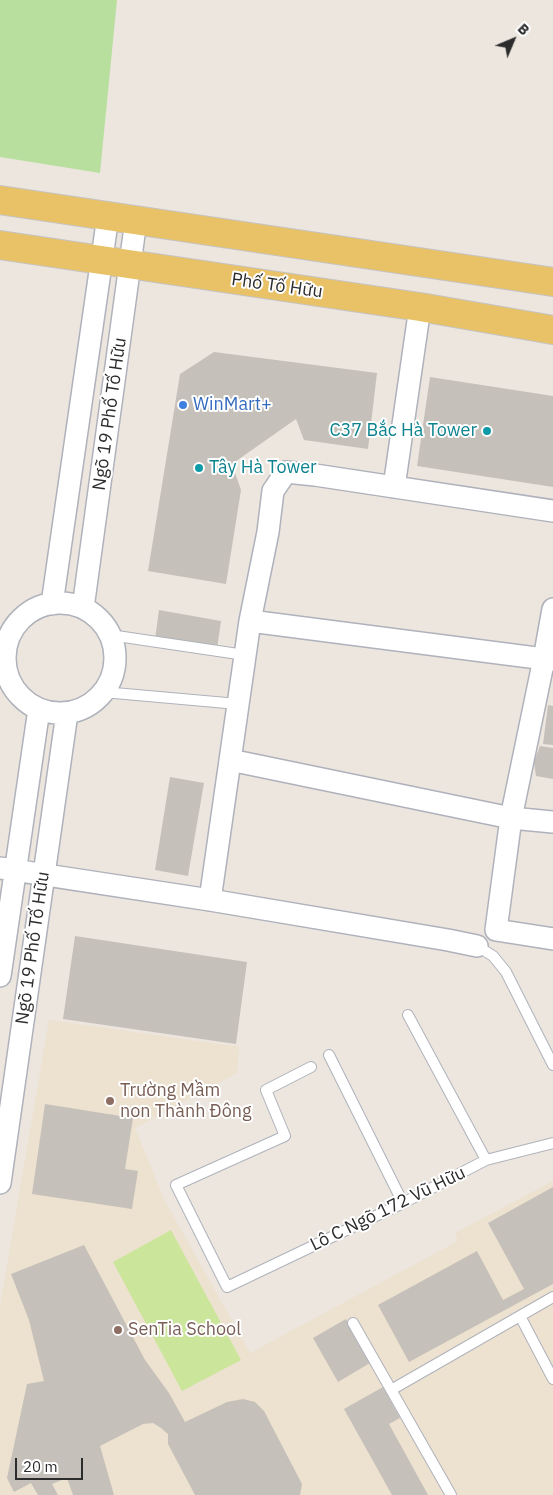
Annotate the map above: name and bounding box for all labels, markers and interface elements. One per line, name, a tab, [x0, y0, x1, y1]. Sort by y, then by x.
north arrow	[488, 15, 538, 65]
text: B	[514, 20, 533, 39]
street label: Phố Tố Hữu	[230, 269, 324, 303]
street label: Ngõ 19 Phố Tố Hữu	[89, 336, 131, 492]
place label: WinMart+	[193, 394, 272, 416]
marker: WinMart+	[177, 399, 189, 411]
place label: C37 Bắc Hà Tower	[329, 420, 477, 442]
marker: C37 Bắc Hà Tower	[481, 425, 493, 437]
place label: Tây Hà Tower	[209, 457, 317, 479]
marker: Tây Hà Tower	[193, 462, 205, 474]
street label: Ngõ 19 Phố Tố Hữu	[12, 870, 54, 1026]
place label: Trường Mầm non Thành Đông	[120, 1080, 252, 1122]
marker: Trường Mầm non Thành Đông	[104, 1095, 116, 1107]
street label: Lô C Ngõ 172 Vũ Hữu	[307, 1162, 469, 1256]
place label: SenTia School	[128, 1319, 241, 1341]
marker: SenTia School	[112, 1324, 124, 1336]
scale bar	[18, 1448, 85, 1480]
text: 20 m	[23, 1457, 58, 1476]

